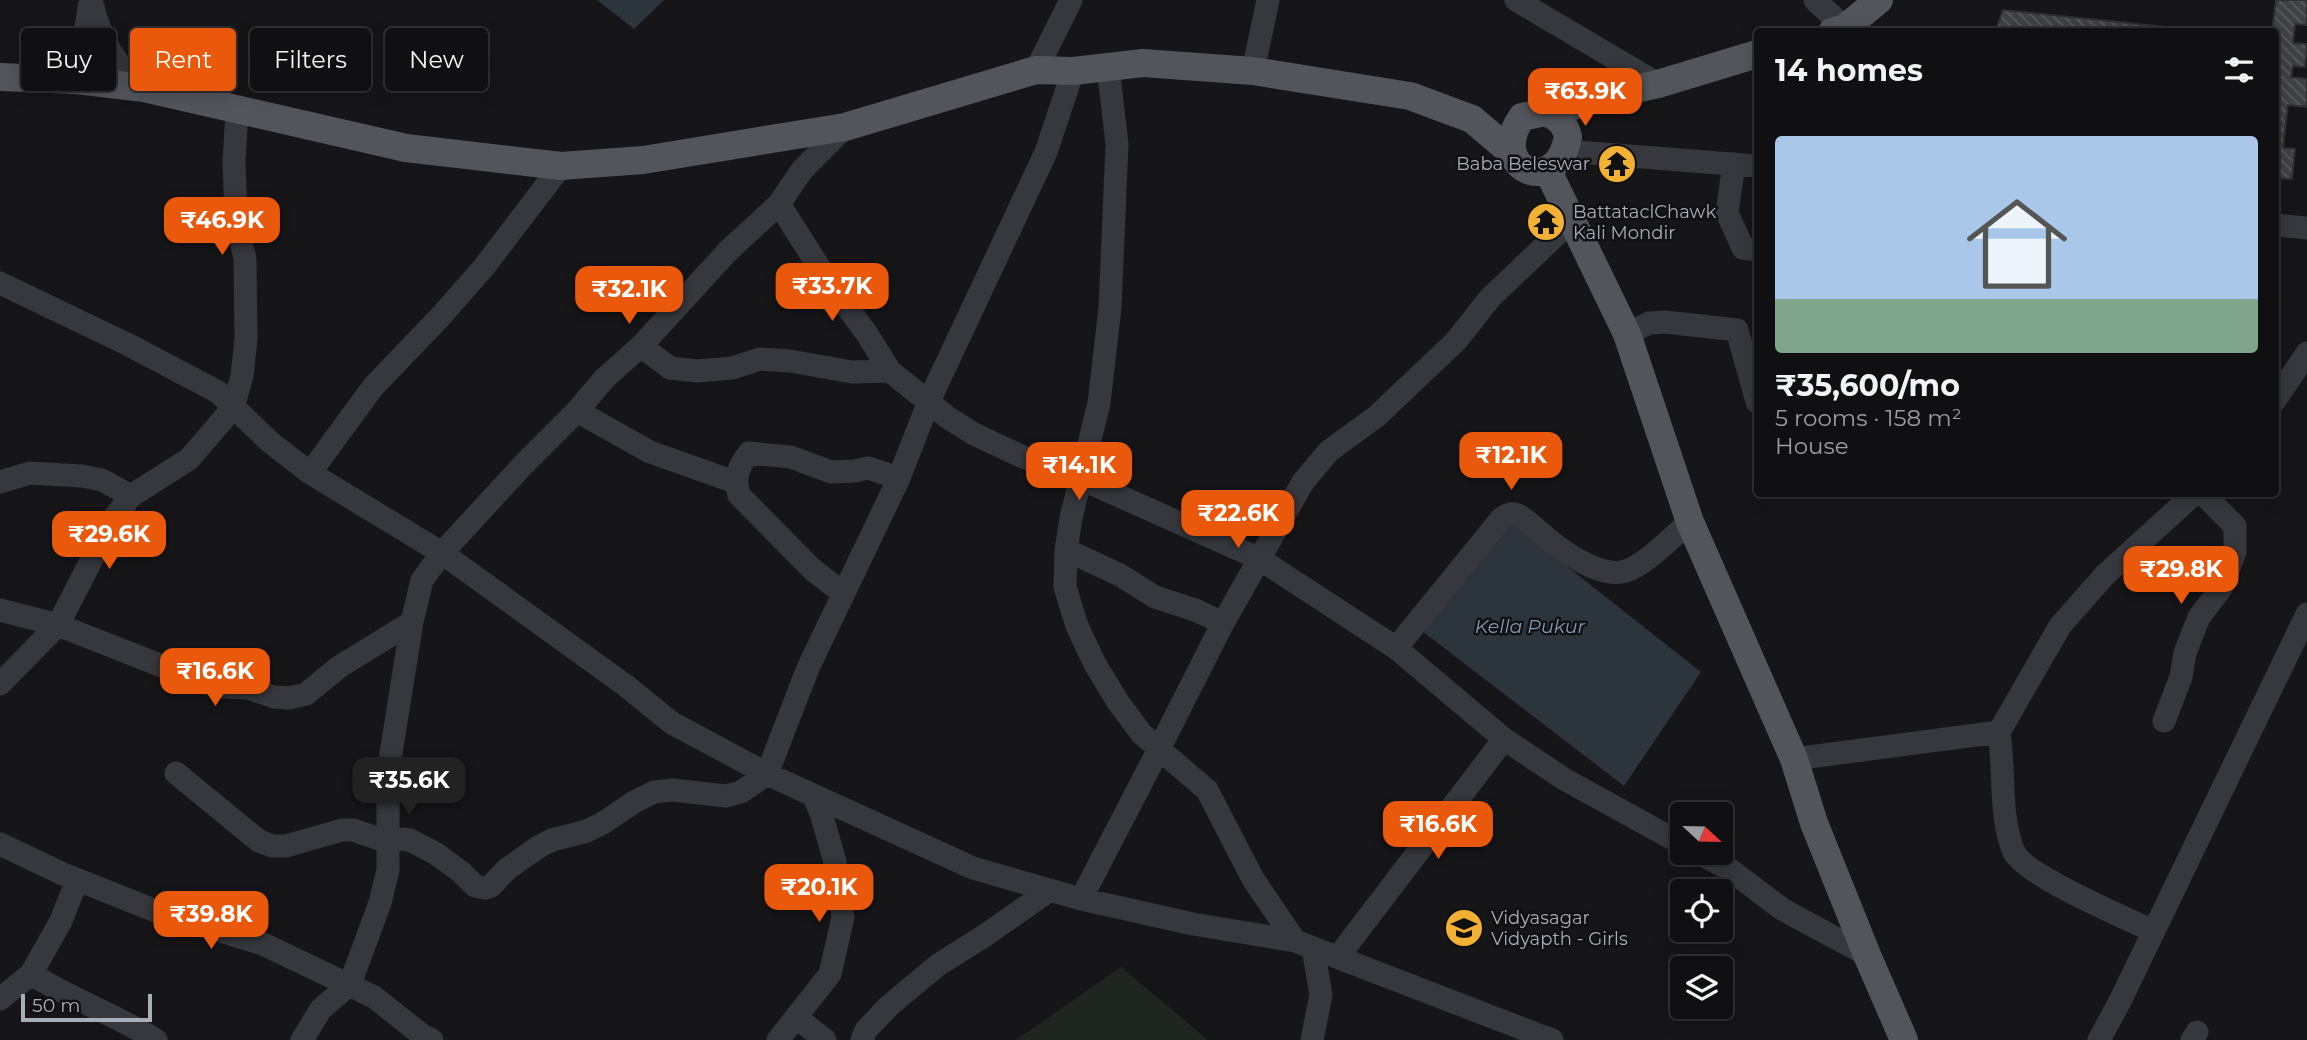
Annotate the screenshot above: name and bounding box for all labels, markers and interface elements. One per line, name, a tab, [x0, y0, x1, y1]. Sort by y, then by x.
chip: Buy	[21, 28, 116, 91]
chip: Rent	[130, 28, 236, 91]
chip: Filters	[250, 28, 371, 91]
chip: New	[385, 28, 488, 91]
icon: filters	[2220, 51, 2258, 89]
text: 14 homes	[1775, 52, 1923, 89]
pin: ₹63.9K	[1528, 68, 1642, 128]
text: ₹63.9K	[1544, 77, 1626, 105]
temple icon: Baba Beleswar	[1596, 143, 1638, 185]
place label: Baba Beleswar	[1456, 153, 1590, 175]
icon: home	[1954, 181, 2080, 307]
pin: ₹46.9K	[165, 198, 279, 257]
temple icon: BattataclChawk Kali Mondir	[1525, 201, 1567, 243]
place label: BattataclChawk Kali Mondir	[1573, 201, 1716, 244]
text: ₹46.9K	[180, 206, 264, 234]
pin: ₹33.7K	[775, 264, 889, 323]
pin: ₹32.1K	[572, 266, 686, 326]
text: ₹33.7K	[792, 272, 872, 300]
text: ₹32.1K	[591, 275, 667, 303]
text: ₹35,600/mo	[1775, 367, 1960, 404]
text: 5 rooms · 158 m²	[1775, 404, 1962, 432]
text: House	[1775, 432, 1849, 460]
pin: ₹12.1K	[1454, 433, 1568, 492]
text: ₹12.1K	[1475, 441, 1547, 469]
pin: ₹14.1K	[1022, 442, 1136, 502]
text: ₹14.1K	[1042, 451, 1116, 479]
pin: ₹22.6K	[1181, 490, 1295, 550]
text: ₹22.6K	[1197, 499, 1279, 527]
pin: ₹29.6K	[52, 512, 166, 571]
text: ₹29.6K	[68, 520, 150, 548]
pin: ₹29.8K	[2124, 546, 2238, 606]
text: ₹29.8K	[2139, 555, 2223, 583]
water label: Kella Pukur	[1475, 615, 1586, 638]
pin: ₹16.6K	[158, 648, 272, 708]
text: ₹16.6K	[176, 657, 254, 685]
pin: ₹35.6K	[352, 758, 466, 817]
text: ₹35.6K	[368, 766, 450, 794]
pin: ₹16.6K	[1381, 802, 1495, 861]
north arrow	[1670, 802, 1732, 864]
map controls	[1670, 802, 1733, 1019]
text: ₹16.6K	[1399, 810, 1477, 838]
pin: ₹20.1K	[762, 864, 876, 924]
text: ₹20.1K	[780, 873, 858, 901]
button: locate	[1670, 879, 1733, 942]
pin: ₹39.8K	[154, 892, 268, 951]
text: ₹39.8K	[169, 900, 253, 928]
school or university icon: Vidyasagar Vidyapth - Girls	[1443, 907, 1485, 949]
place label: Vidyasagar Vidyapth - Girls	[1491, 907, 1628, 950]
button: layers	[1670, 956, 1733, 1019]
scale bar	[21, 991, 152, 1023]
text: 50 m	[32, 994, 80, 1017]

